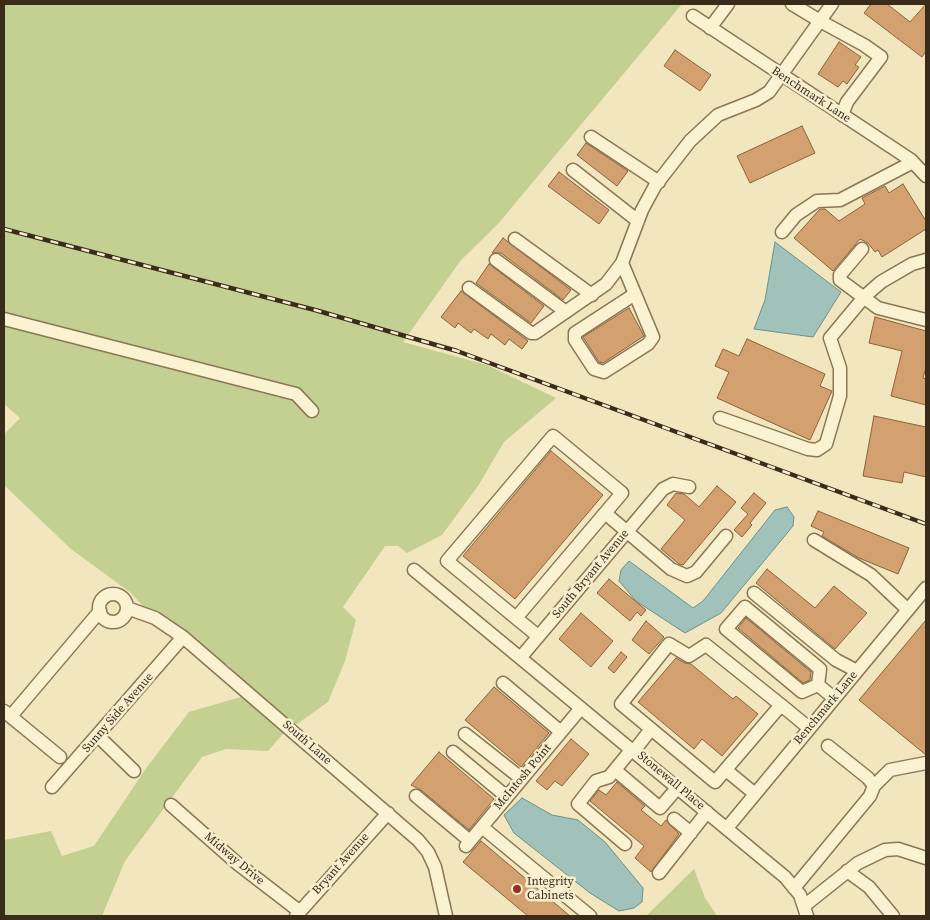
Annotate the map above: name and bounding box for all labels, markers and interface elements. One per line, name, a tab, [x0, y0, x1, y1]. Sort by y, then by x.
street label: Benchmark Lane	[769, 64, 853, 126]
street label: South Bryant Avenue	[550, 527, 632, 621]
street label: Benchmark Lane	[791, 668, 861, 748]
street label: Sunny Side Avenue	[79, 670, 157, 756]
street label: South Lane	[280, 718, 334, 768]
street label: McIntosh Point	[491, 741, 555, 813]
street label: Stonewall Place	[634, 749, 708, 813]
street label: Midway Drive	[201, 830, 267, 888]
street label: Bryant Avenue	[310, 830, 372, 898]
place label: Integrity Cabinets	[527, 875, 574, 903]
marker: Integrity Cabinets	[511, 883, 523, 895]

